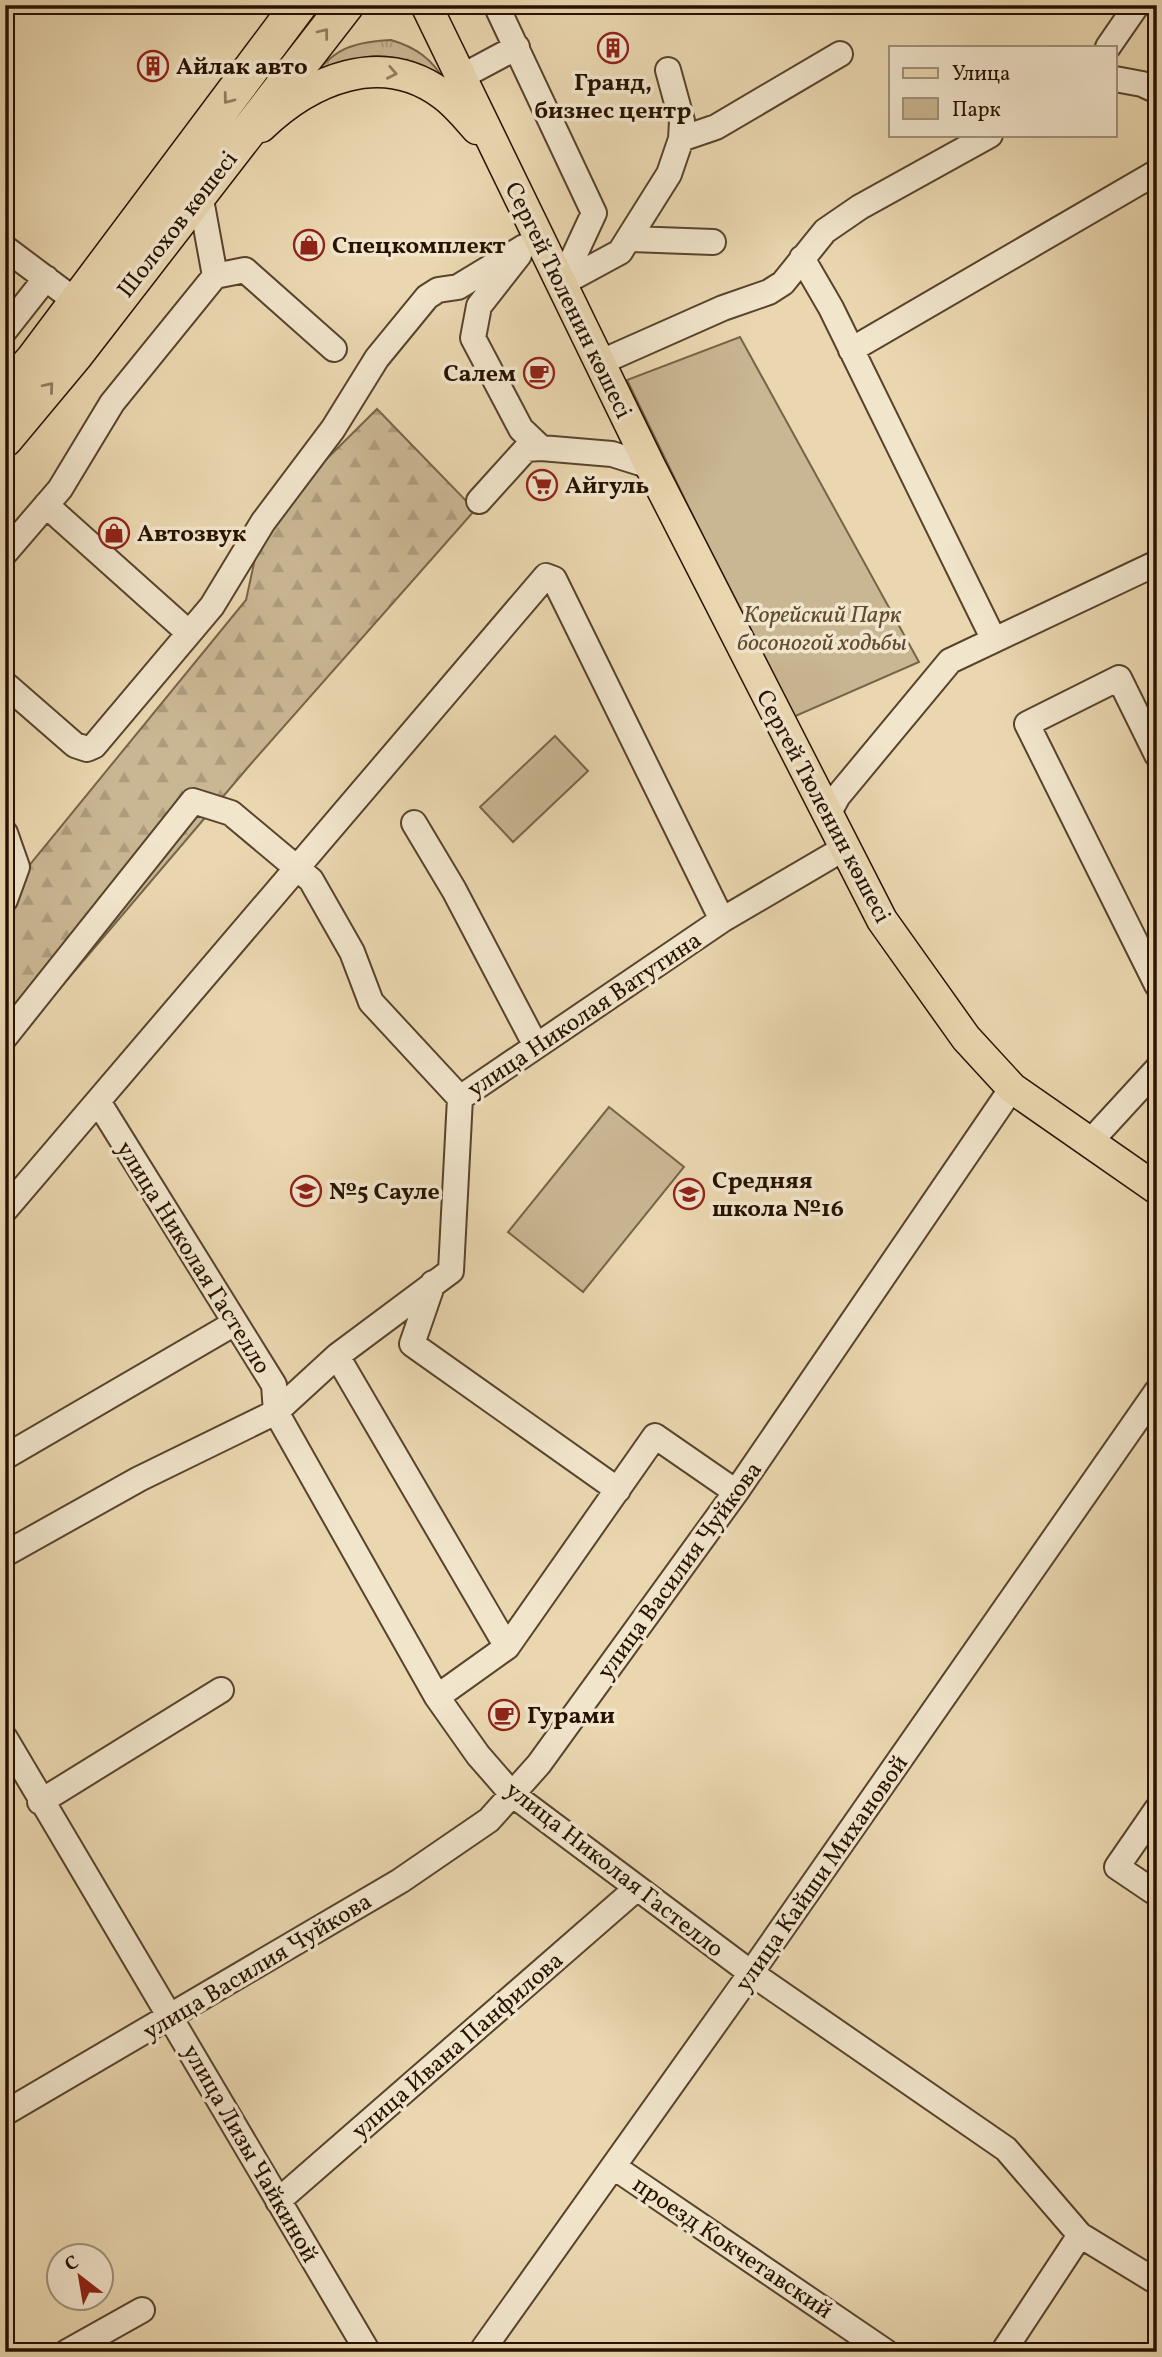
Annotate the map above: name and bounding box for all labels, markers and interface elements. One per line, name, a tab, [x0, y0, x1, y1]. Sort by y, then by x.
one-way arrow	[316, 29, 329, 41]
building icon: Гранд, бизнес центр	[596, 31, 630, 65]
legend	[889, 46, 1116, 136]
building icon: Айлак авто	[136, 49, 170, 83]
place label: Айлак авто	[176, 51, 308, 85]
text: Улица	[952, 60, 1010, 89]
one-way arrow	[386, 64, 398, 79]
place label: Гранд, бизнес центр	[535, 67, 691, 129]
one-way arrow	[224, 91, 237, 104]
text: Парк	[952, 96, 1001, 125]
street label: Шолохов көшесі	[110, 144, 247, 306]
street label: Сергей Тюленин көшесі	[495, 177, 639, 425]
shop icon: Спецкомплект	[292, 228, 326, 262]
place label: Спецкомплект	[332, 230, 506, 264]
cafe icon: Салем	[522, 356, 556, 390]
place label: Салем	[443, 358, 516, 392]
one-way arrow	[41, 382, 53, 395]
supermarket icon: Айгуль	[525, 468, 559, 502]
place label: Айгуль	[565, 470, 649, 504]
shop icon: Автозвук	[97, 516, 131, 550]
place label: Автозвук	[137, 518, 246, 552]
park label: Корейский Парк босоногой ходьбы	[737, 599, 907, 661]
street label: Сергей Тюленин көшесі	[746, 684, 898, 930]
street label: улица Николая Ватутина	[461, 924, 709, 1107]
street label: улица Николая Гастелло	[107, 1135, 278, 1381]
place label: Средняя школа №16	[712, 1165, 844, 1227]
school or university icon: №5 Сауле	[289, 1174, 323, 1208]
place label: №5 Сауле	[329, 1176, 440, 1210]
school or university icon: Средняя школа №16	[672, 1177, 706, 1211]
street label: улица Василия Чуйкова	[590, 1455, 771, 1687]
cafe icon: Гурами	[487, 1698, 521, 1732]
place label: Гурами	[527, 1700, 615, 1734]
street label: улица Кайши Михановой	[728, 1749, 917, 1999]
street label: улица Николая Гастелло	[497, 1774, 730, 1967]
street label: улица Василия Чуйкова	[137, 1886, 379, 2050]
street label: улица Ивана Панфилова	[345, 1945, 572, 2148]
street label: улица Лизы Чайкиной	[173, 2038, 326, 2270]
street label: проезд Кокчетавский	[625, 2169, 839, 2328]
north arrow	[46, 2242, 116, 2312]
text: С	[60, 2250, 84, 2278]

